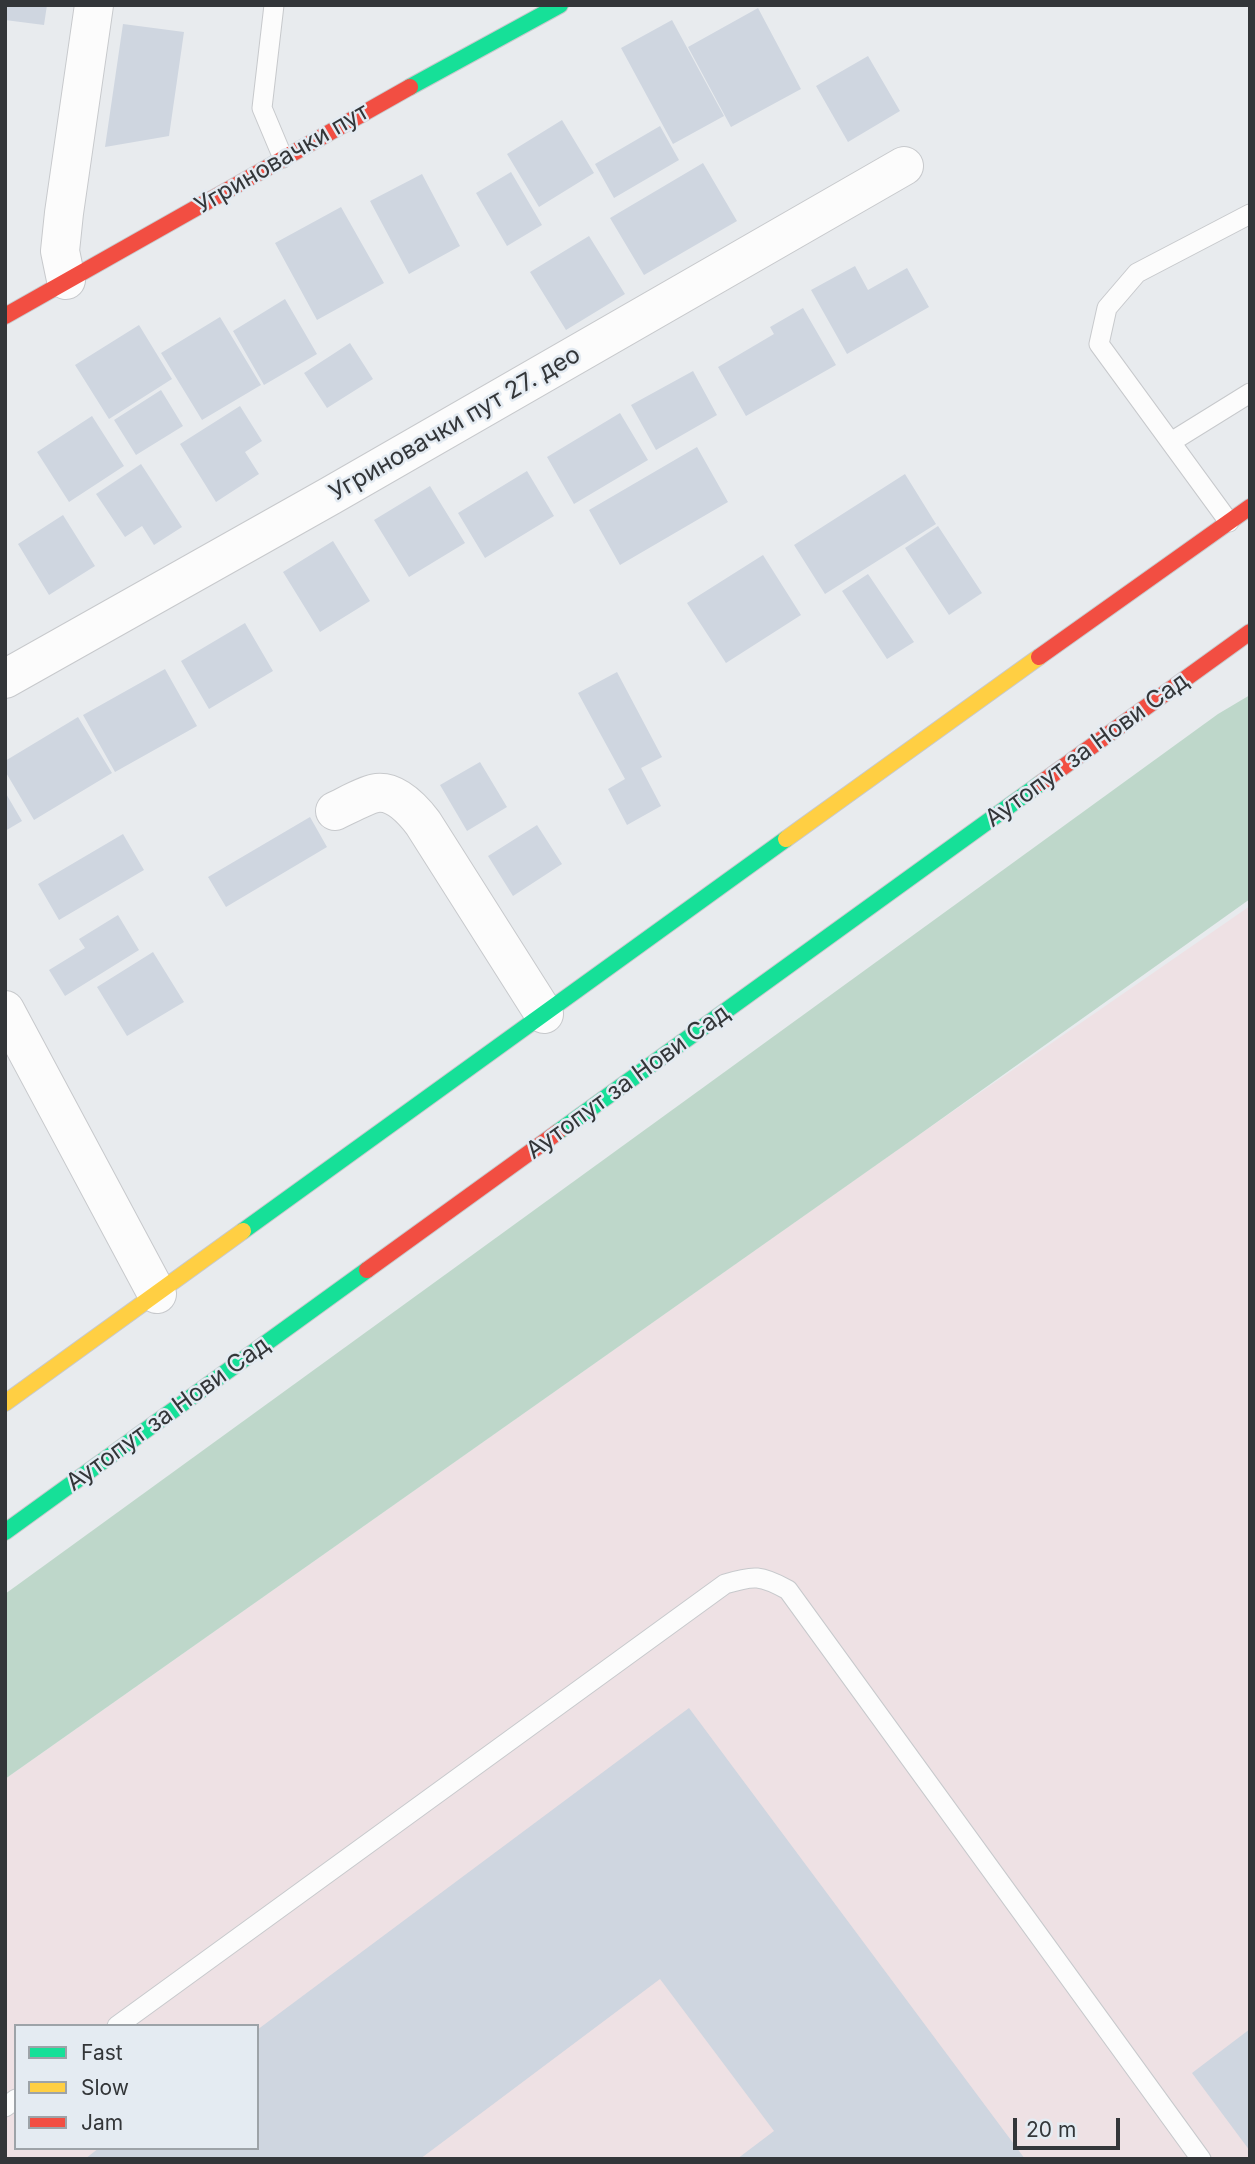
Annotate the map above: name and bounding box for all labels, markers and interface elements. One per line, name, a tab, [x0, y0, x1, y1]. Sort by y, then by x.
street label: Угриновачки пут	[190, 98, 374, 220]
street label: Угриновачки пут 27. део	[324, 340, 586, 508]
street label: Аутопут за Нови Сад	[980, 667, 1194, 833]
street label: Аутопут за Нови Сад	[521, 999, 735, 1165]
street label: Аутопут за Нови Сад	[61, 1331, 275, 1497]
legend	[14, 2024, 259, 2150]
text: Fast	[81, 2040, 123, 2065]
text: Slow	[81, 2075, 129, 2100]
scale bar	[1017, 2104, 1124, 2148]
text: Jam	[81, 2110, 123, 2135]
text: 20 m	[1026, 2117, 1076, 2142]

